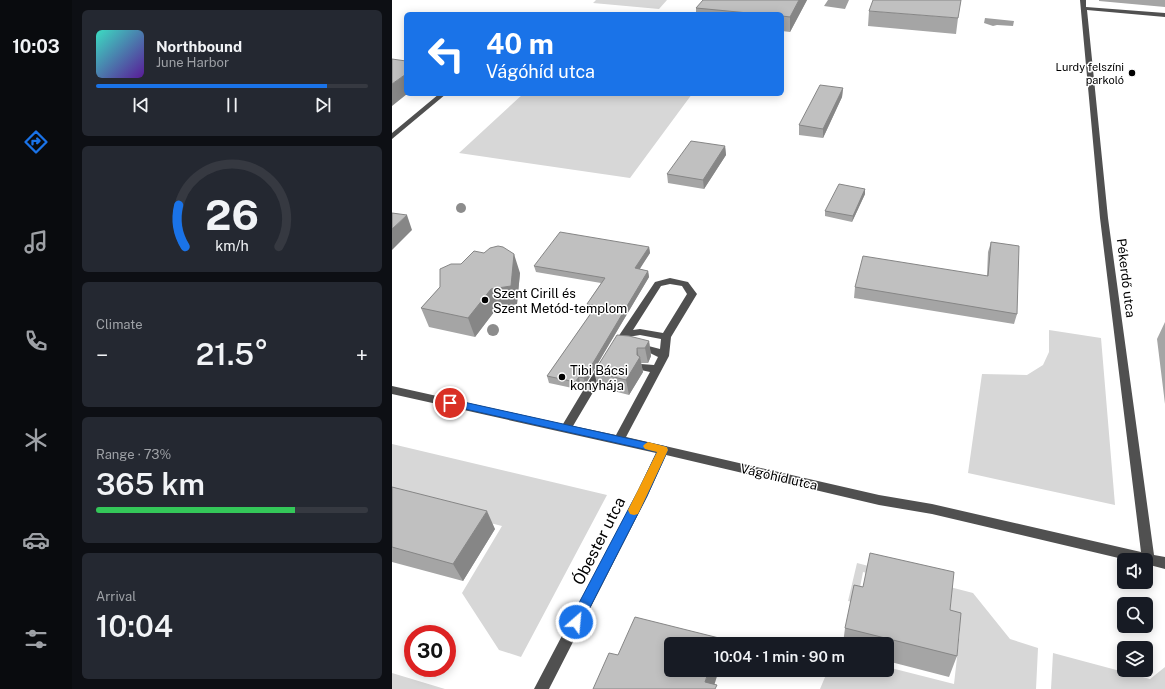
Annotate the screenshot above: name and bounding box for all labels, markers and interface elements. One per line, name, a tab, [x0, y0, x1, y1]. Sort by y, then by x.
text: 40 m	[486, 27, 554, 60]
icon: left	[420, 28, 472, 80]
text: 10:03	[12, 36, 60, 57]
text: Northbound	[156, 38, 242, 55]
text: June Harbor	[156, 55, 229, 70]
text: Vágóhíd utca	[486, 61, 595, 82]
place label: Lurdy felszíni parkoló	[1056, 61, 1124, 86]
marker: Lurdy felszíni parkoló	[1127, 68, 1137, 78]
icon: previous	[130, 94, 152, 116]
icon: pause	[221, 94, 243, 116]
icon: next	[312, 94, 334, 116]
icon: directions	[22, 128, 50, 156]
text: 26	[205, 189, 259, 238]
icon: music	[22, 228, 50, 256]
text: km/h	[215, 236, 249, 253]
street label: Pékerdő utca	[1114, 238, 1138, 318]
place label: Szent Cirill és Szent Metód-templom	[493, 286, 627, 316]
marker: Szent Cirill és Szent Metód-templom	[480, 295, 490, 305]
text: Climate	[96, 317, 143, 332]
icon: phone	[22, 327, 50, 355]
text: 21.5°	[196, 336, 268, 372]
text: −	[96, 342, 108, 368]
text: +	[356, 342, 368, 368]
place label: Tibi Bácsi konyhája	[570, 363, 628, 393]
marker: Tibi Bácsi konyhája	[557, 372, 567, 382]
pin	[433, 386, 467, 420]
icon: arrive	[439, 392, 461, 414]
icon: climate	[22, 426, 50, 454]
text: Range · 73%	[96, 447, 171, 462]
street label: Vágóhíd utca	[739, 461, 819, 493]
text: 365 km	[96, 466, 205, 502]
street label: Óbester utca	[568, 493, 629, 588]
icon: car	[22, 526, 50, 554]
map controls	[1117, 553, 1153, 677]
button: sound	[1117, 553, 1153, 589]
text: Arrival	[96, 589, 136, 604]
button: search	[1117, 597, 1153, 633]
position arrow	[555, 601, 597, 643]
text: 10:04	[96, 608, 173, 644]
icon: filters	[22, 625, 50, 653]
speed limit sign: 30	[404, 625, 456, 677]
button: layers	[1117, 641, 1153, 677]
text: 10:04 · 1 min · 90 m	[713, 648, 845, 665]

